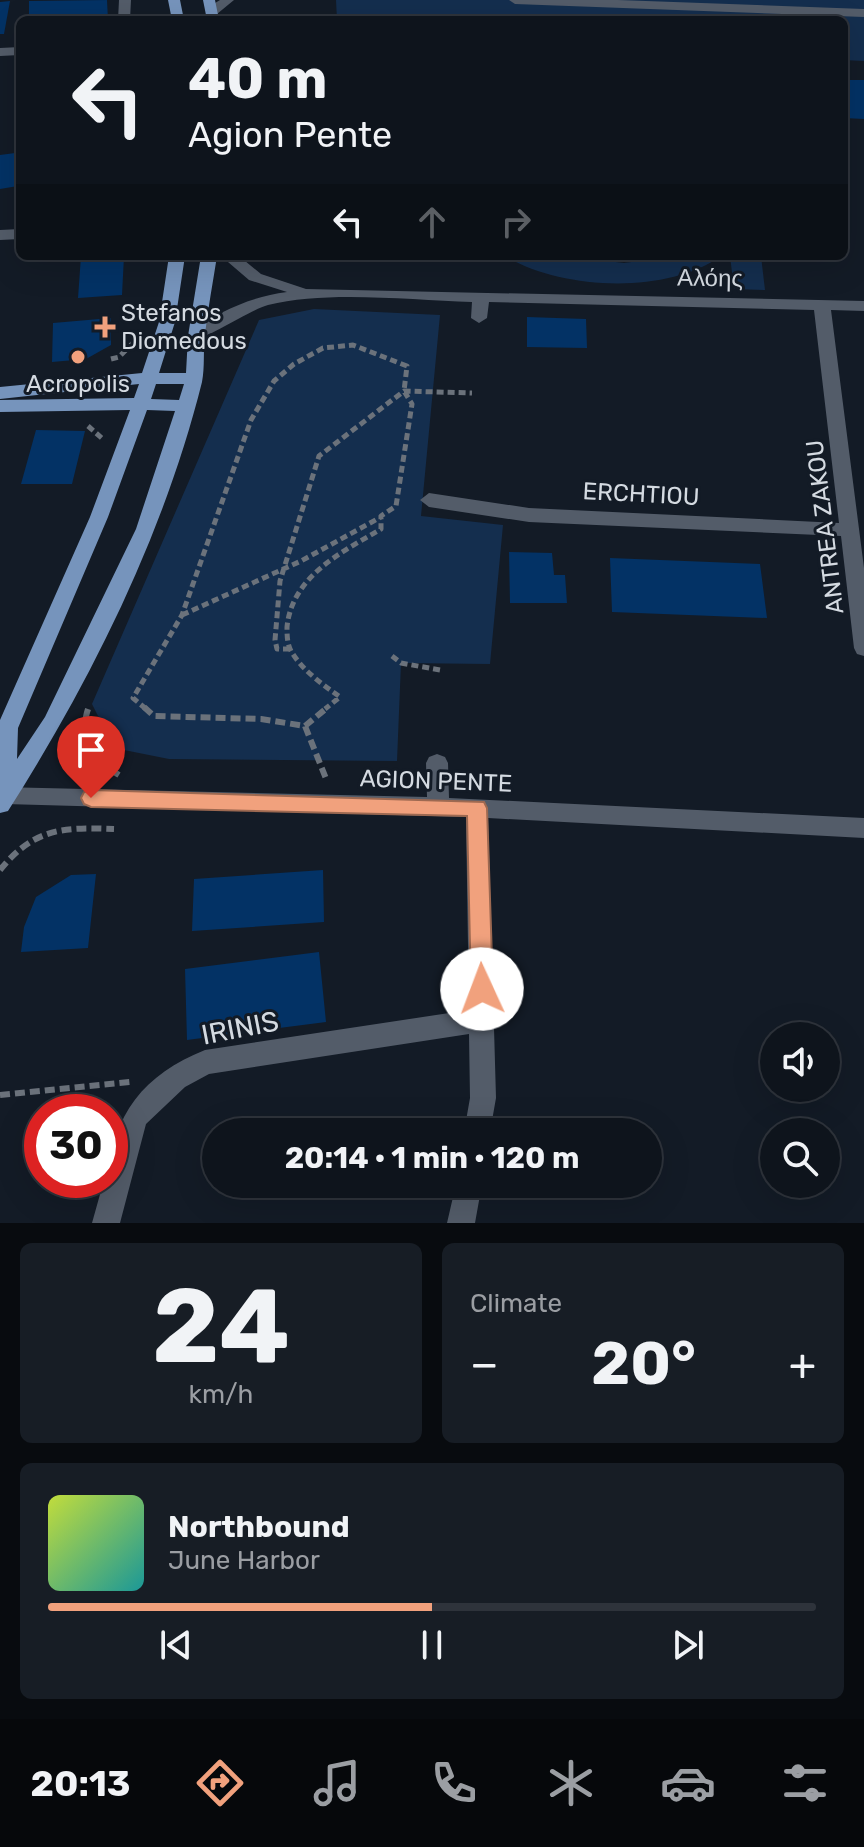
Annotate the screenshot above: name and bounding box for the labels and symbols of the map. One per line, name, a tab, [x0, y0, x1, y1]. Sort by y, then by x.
street label: Αλόης	[677, 263, 743, 293]
place label: Stefanos Diomedous	[121, 299, 247, 355]
marker: Stefanos Diomedous	[96, 318, 114, 336]
marker: Acropolis	[69, 348, 87, 366]
place label: Acropolis	[26, 370, 130, 398]
street label: ANTREA ZAKOU	[800, 438, 850, 616]
street label: ERCHTIOU	[582, 477, 700, 511]
pin	[57, 716, 125, 798]
street label: AGION PENTE	[359, 764, 513, 798]
position arrow	[440, 947, 524, 1031]
street label: IRINIS	[198, 1004, 282, 1052]
speed limit sign: 30	[24, 1094, 128, 1198]

